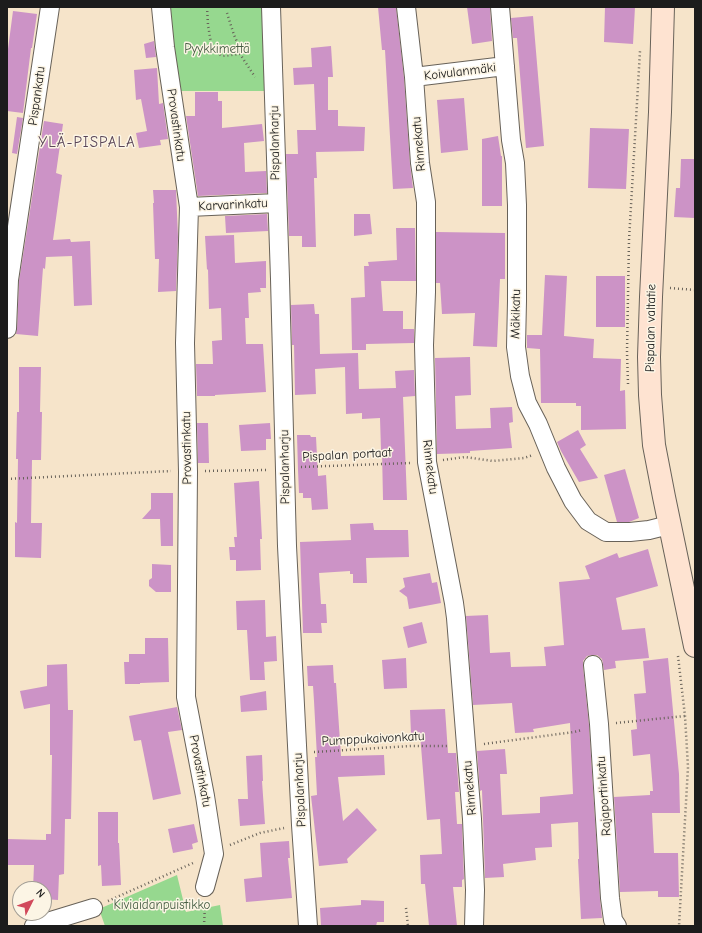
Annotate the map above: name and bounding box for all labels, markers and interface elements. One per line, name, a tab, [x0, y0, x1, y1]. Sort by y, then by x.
park label: Pyykkimettä	[184, 41, 250, 57]
street label: Koivulanmäki	[423, 60, 497, 84]
street label: Pispankatu	[25, 65, 49, 127]
street label: Provastinkatu	[163, 88, 189, 162]
street label: Pispalanharju	[267, 106, 283, 180]
street label: Rinnekatu	[409, 116, 429, 172]
district label: YLÄ-PISPALA	[38, 134, 136, 152]
street label: Karvarinkatu	[198, 195, 268, 215]
street label: Pispalan valtatie	[642, 284, 660, 372]
street label: Mäkikatu	[508, 289, 524, 339]
street label: Provastinkatu	[179, 411, 195, 485]
street label: Pispalanharju	[277, 430, 293, 504]
street label: Rinnekatu	[419, 439, 441, 495]
street label: Pispalan portaat	[302, 445, 392, 465]
street label: Pumppukaivonkatu	[321, 729, 425, 749]
street label: Provastinkatu	[185, 734, 215, 808]
street label: Pispalanharju	[290, 752, 310, 828]
street label: Rajaportinkatu	[593, 756, 615, 836]
street label: Rinnekatu	[460, 760, 480, 816]
north arrow	[12, 881, 52, 921]
text: N	[33, 886, 48, 900]
park label: Kiviaidanpuistikko	[114, 897, 210, 913]

